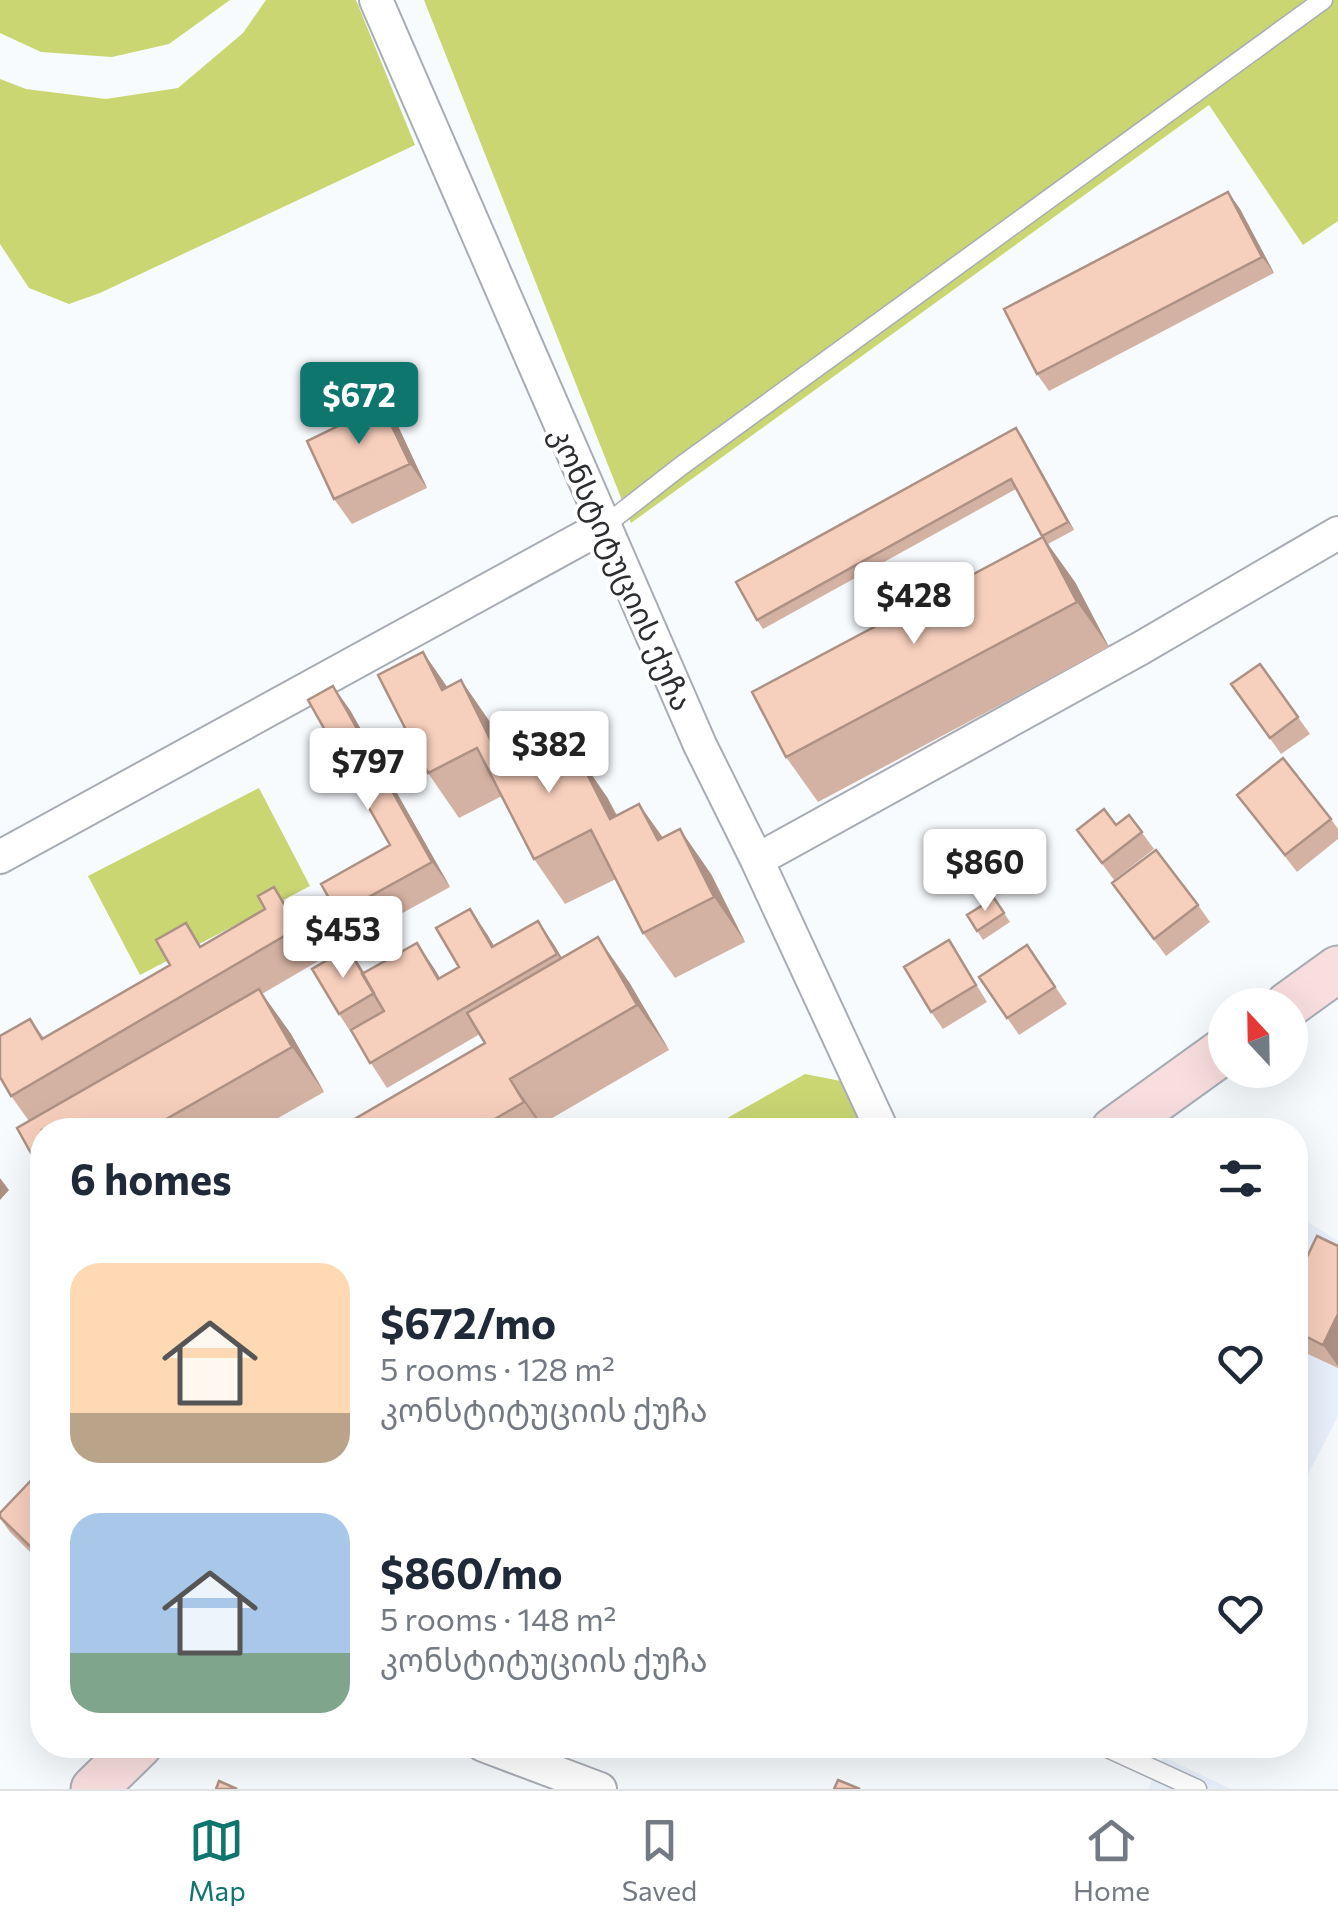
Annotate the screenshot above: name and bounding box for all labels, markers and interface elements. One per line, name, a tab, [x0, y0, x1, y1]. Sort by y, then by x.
pin: $672	[300, 362, 418, 447]
text: $672	[322, 374, 396, 414]
street label: კონსტიტუციის ქუჩა	[542, 420, 702, 717]
pin: $428	[855, 562, 973, 647]
text: $428	[876, 574, 952, 614]
pin: $382	[490, 711, 608, 796]
text: $382	[512, 723, 586, 763]
pin: $797	[309, 728, 427, 813]
text: $797	[332, 740, 404, 780]
pin: $860	[926, 829, 1044, 914]
text: $860	[945, 841, 1025, 881]
pin: $453	[284, 896, 402, 981]
text: $453	[305, 908, 381, 948]
north arrow	[1208, 988, 1308, 1088]
map controls	[1208, 988, 1308, 1088]
icon: filters	[1213, 1151, 1268, 1206]
text: 6 homes	[70, 1152, 232, 1204]
text: $672/mo	[380, 1296, 556, 1348]
icon: home	[150, 1303, 270, 1423]
icon: heart	[1213, 1336, 1268, 1391]
text: 5 rooms · 128 m²	[380, 1348, 615, 1388]
text: კონსტიტუციის ქუჩა	[380, 1389, 708, 1429]
text: $860/mo	[380, 1546, 562, 1598]
icon: home	[150, 1553, 270, 1673]
icon: heart	[1213, 1586, 1268, 1641]
text: 5 rooms · 148 m²	[380, 1598, 617, 1638]
text: კონსტიტუციის ქუჩა	[380, 1639, 708, 1679]
tab: Map	[188, 1813, 246, 1907]
tab: Saved	[622, 1813, 697, 1907]
tab: Home	[1073, 1813, 1150, 1907]

